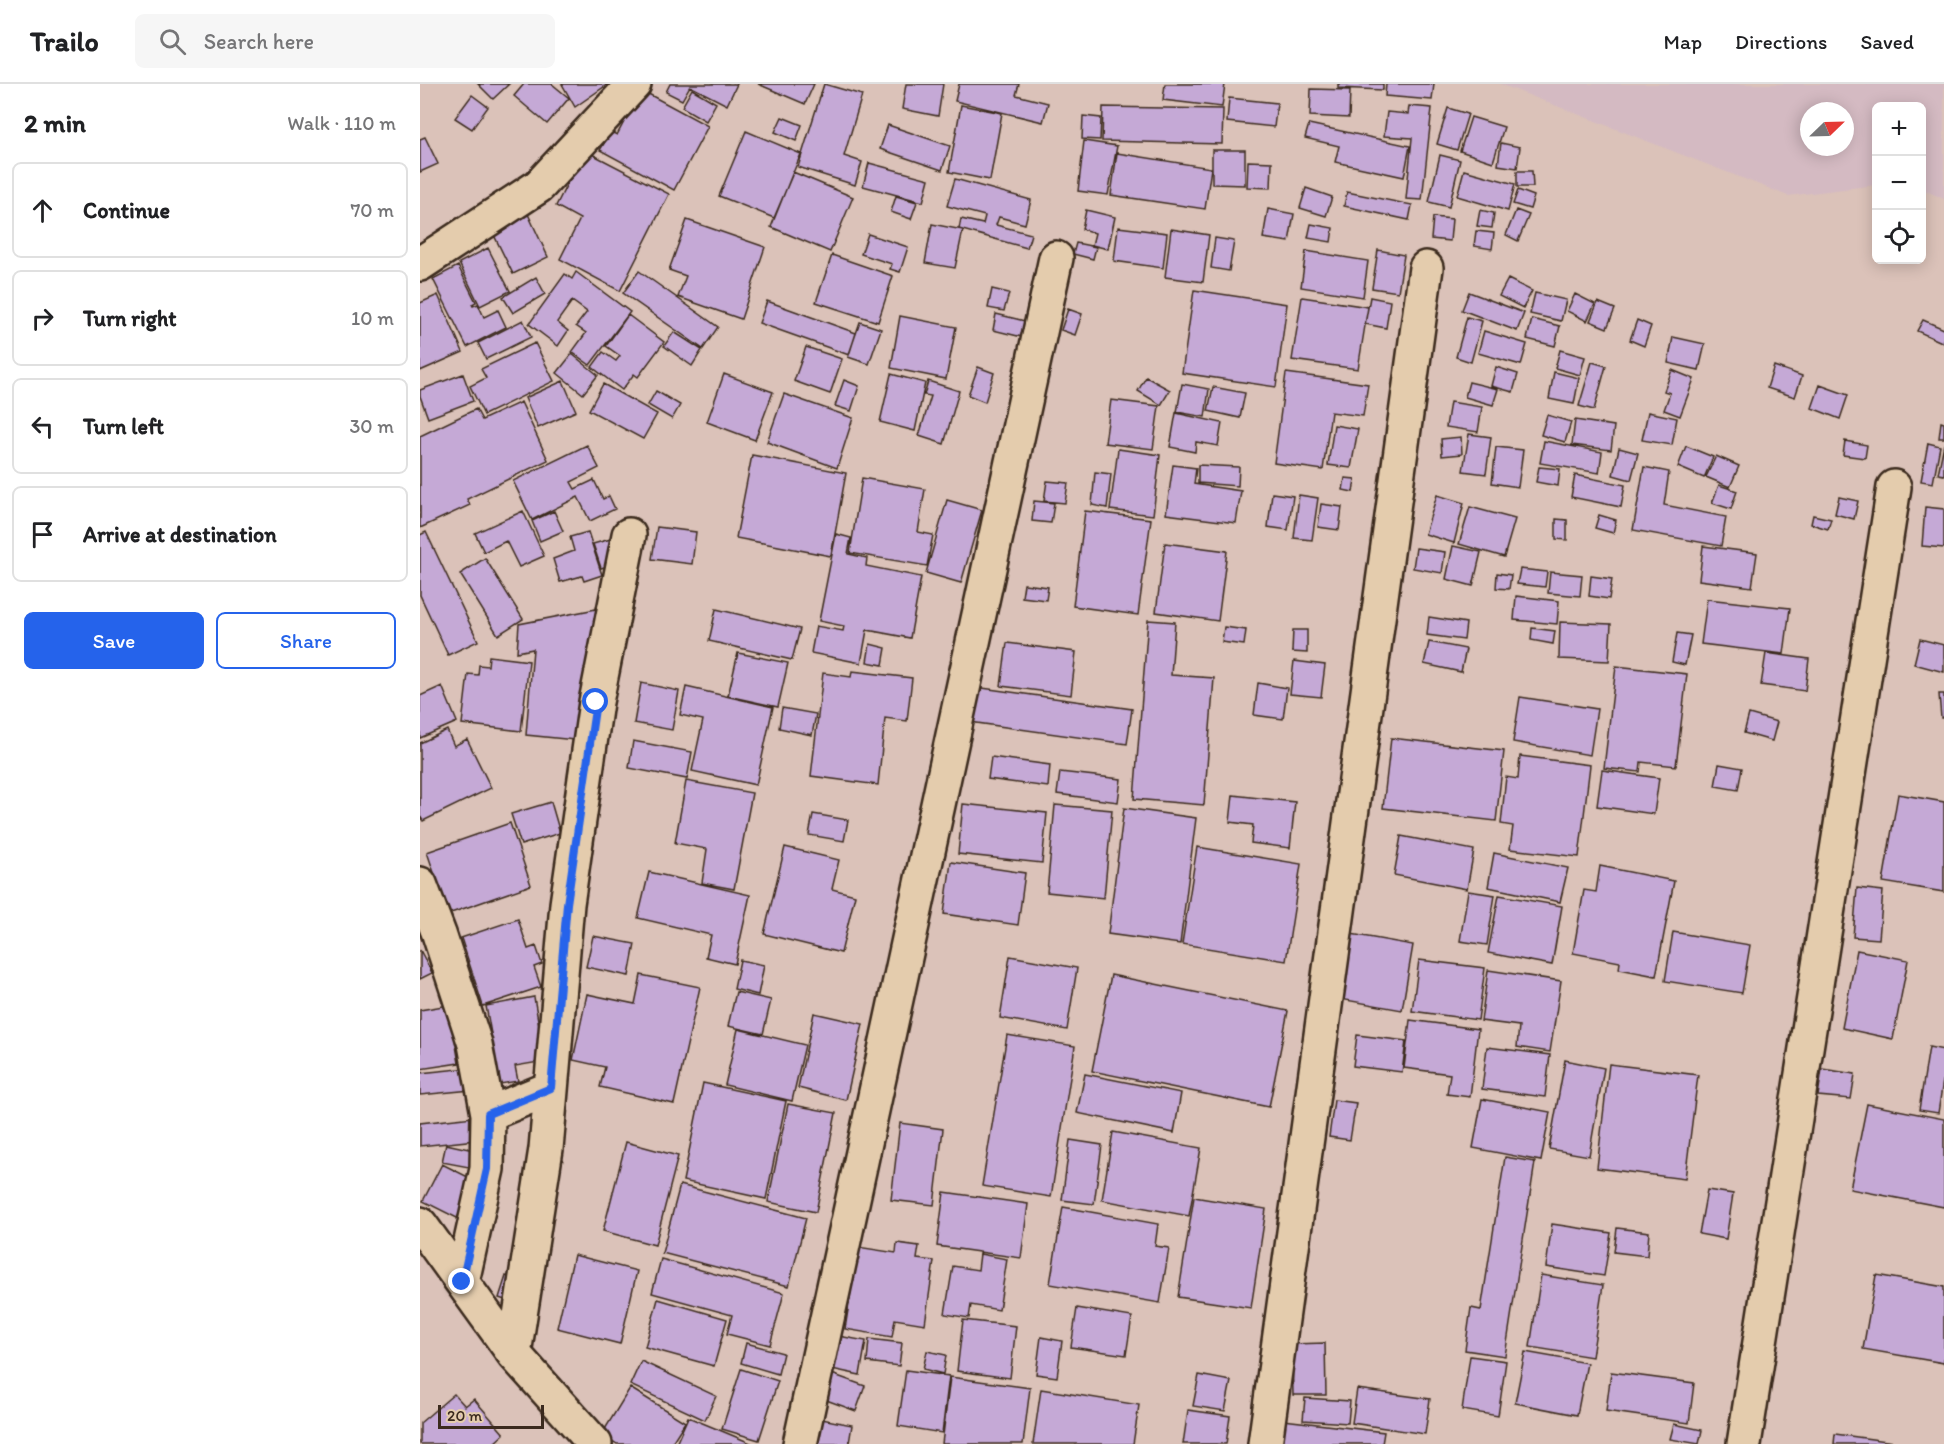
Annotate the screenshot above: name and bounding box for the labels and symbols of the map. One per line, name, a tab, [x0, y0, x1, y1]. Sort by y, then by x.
north arrow	[1800, 102, 1854, 156]
route start	[582, 688, 608, 714]
route end	[448, 1268, 474, 1294]
scale bar	[438, 1402, 544, 1430]

